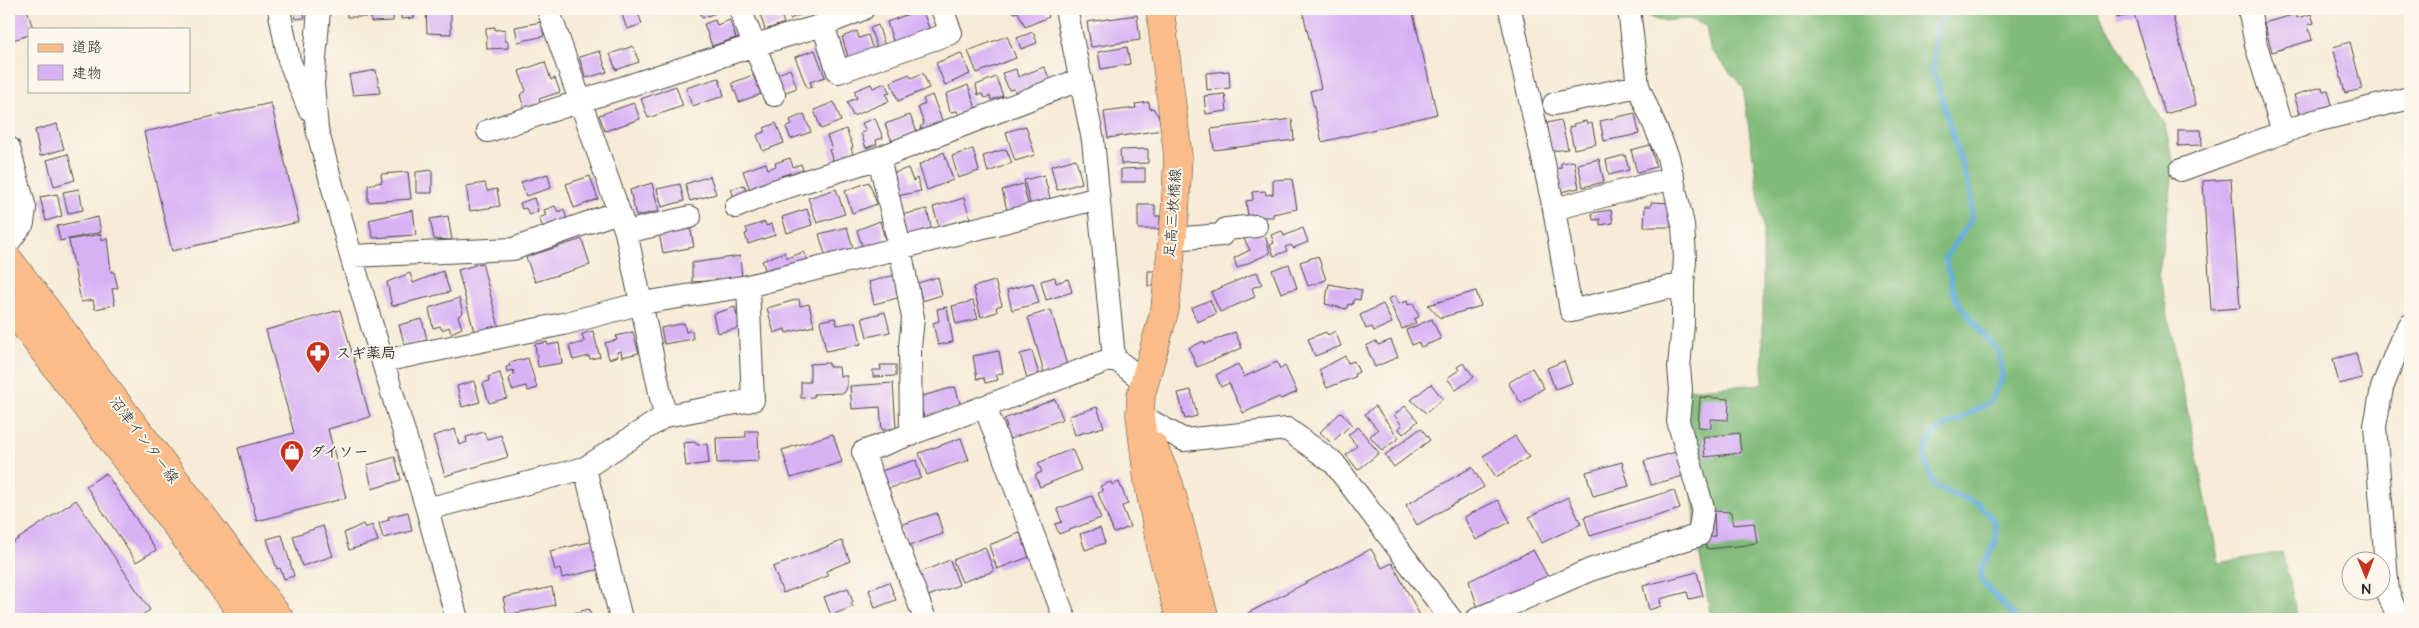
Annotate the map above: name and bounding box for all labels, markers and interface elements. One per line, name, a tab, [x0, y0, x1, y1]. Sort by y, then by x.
legend	[28, 28, 190, 92]
text: 道路	[72, 37, 102, 58]
text: 建物	[72, 63, 102, 84]
street label: 足高三枚橋線	[1159, 167, 1187, 259]
pharmacy icon: スギ薬局	[305, 340, 331, 374]
place label: スギ薬局	[336, 343, 396, 364]
street label: 沼津インター線	[104, 392, 184, 488]
shop icon: ダイソー	[279, 439, 305, 473]
place label: ダイソー	[310, 442, 369, 463]
north arrow	[2342, 550, 2392, 600]
text: N	[2361, 578, 2371, 598]

